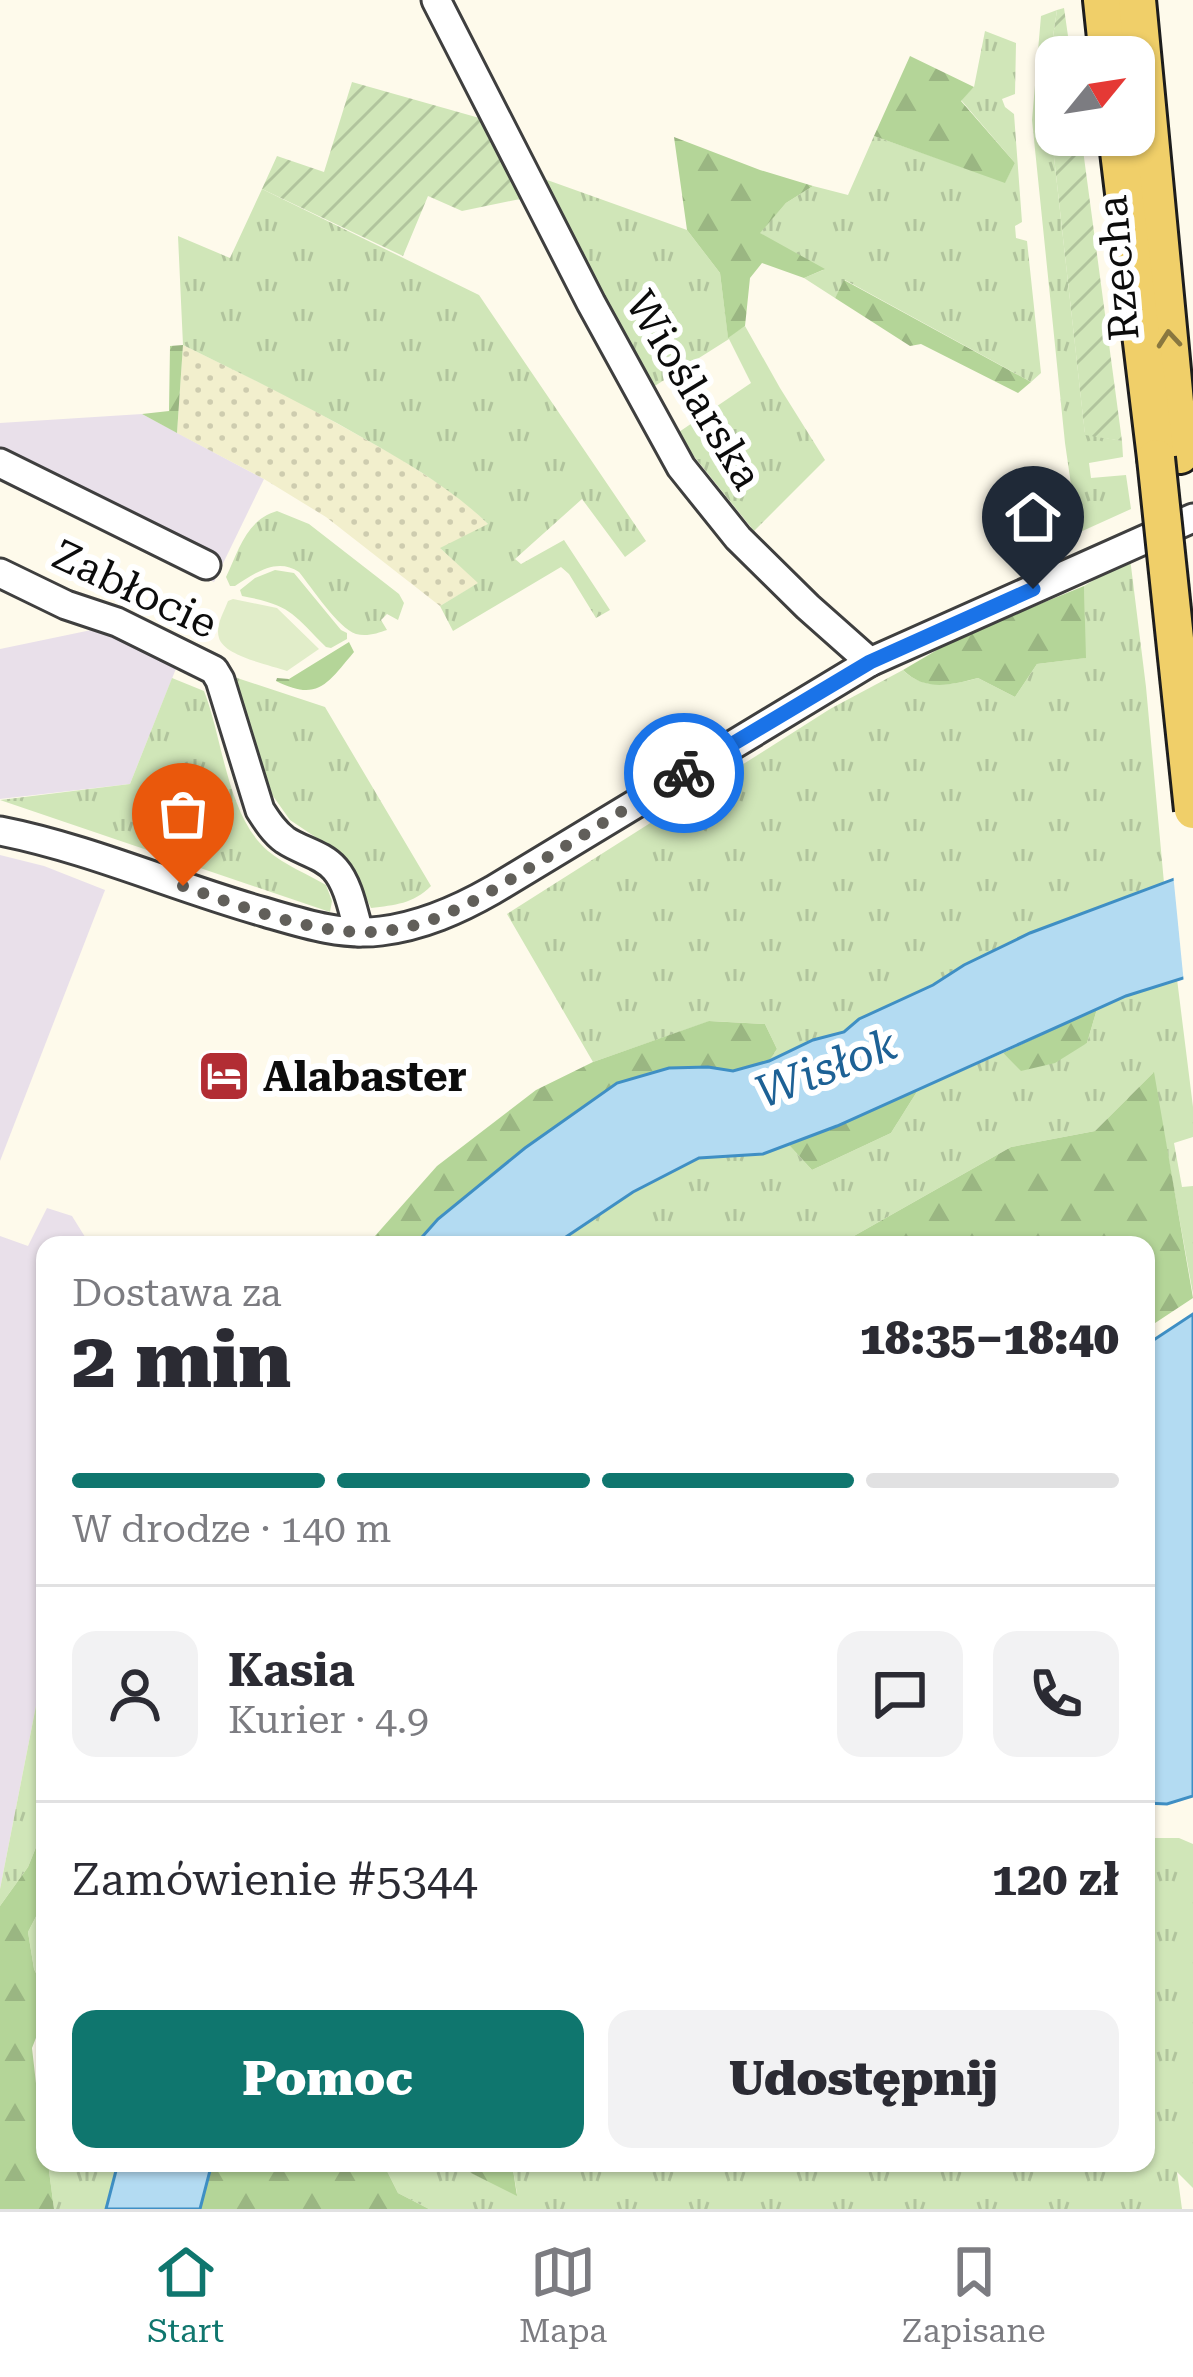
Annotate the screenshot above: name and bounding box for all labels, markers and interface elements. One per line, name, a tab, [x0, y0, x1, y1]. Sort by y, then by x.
north arrow	[1035, 36, 1155, 156]
map controls	[1035, 36, 1155, 156]
street label: Rzecha	[1087, 193, 1149, 343]
street label: Wioślarska	[616, 282, 772, 498]
one-way arrow	[1157, 329, 1183, 348]
pin	[982, 466, 1084, 589]
icon: home	[1000, 484, 1066, 550]
street label: Zabłocie	[45, 530, 225, 648]
courier	[624, 713, 744, 833]
icon: bike	[651, 740, 717, 806]
pin	[132, 763, 234, 886]
icon: bag	[150, 781, 216, 847]
water label: Wisłok	[748, 1017, 905, 1119]
hotel icon: Alabaster	[196, 1048, 252, 1104]
place label: Alabaster	[263, 1052, 467, 1101]
text: Dostawa za	[72, 1270, 282, 1316]
text: 18:35–18:40	[860, 1312, 1119, 1365]
text: 2 min	[72, 1315, 291, 1406]
text: W drodze · 140 m	[72, 1506, 391, 1552]
button: person	[72, 1631, 198, 1757]
button: chat	[837, 1631, 963, 1757]
button: phone	[993, 1631, 1119, 1757]
text: Kasia	[228, 1644, 355, 1697]
text: Kurier · 4.9	[228, 1697, 429, 1743]
text: Zamówienie #5344	[72, 1853, 477, 1906]
text: 120 zł	[992, 1853, 1119, 1906]
button: Pomoc	[72, 2010, 584, 2148]
button: Udostępnij	[608, 2010, 1119, 2148]
tab: Start	[147, 2239, 224, 2350]
tab: Mapa	[519, 2239, 607, 2350]
tab: Zapisane	[902, 2239, 1046, 2350]

